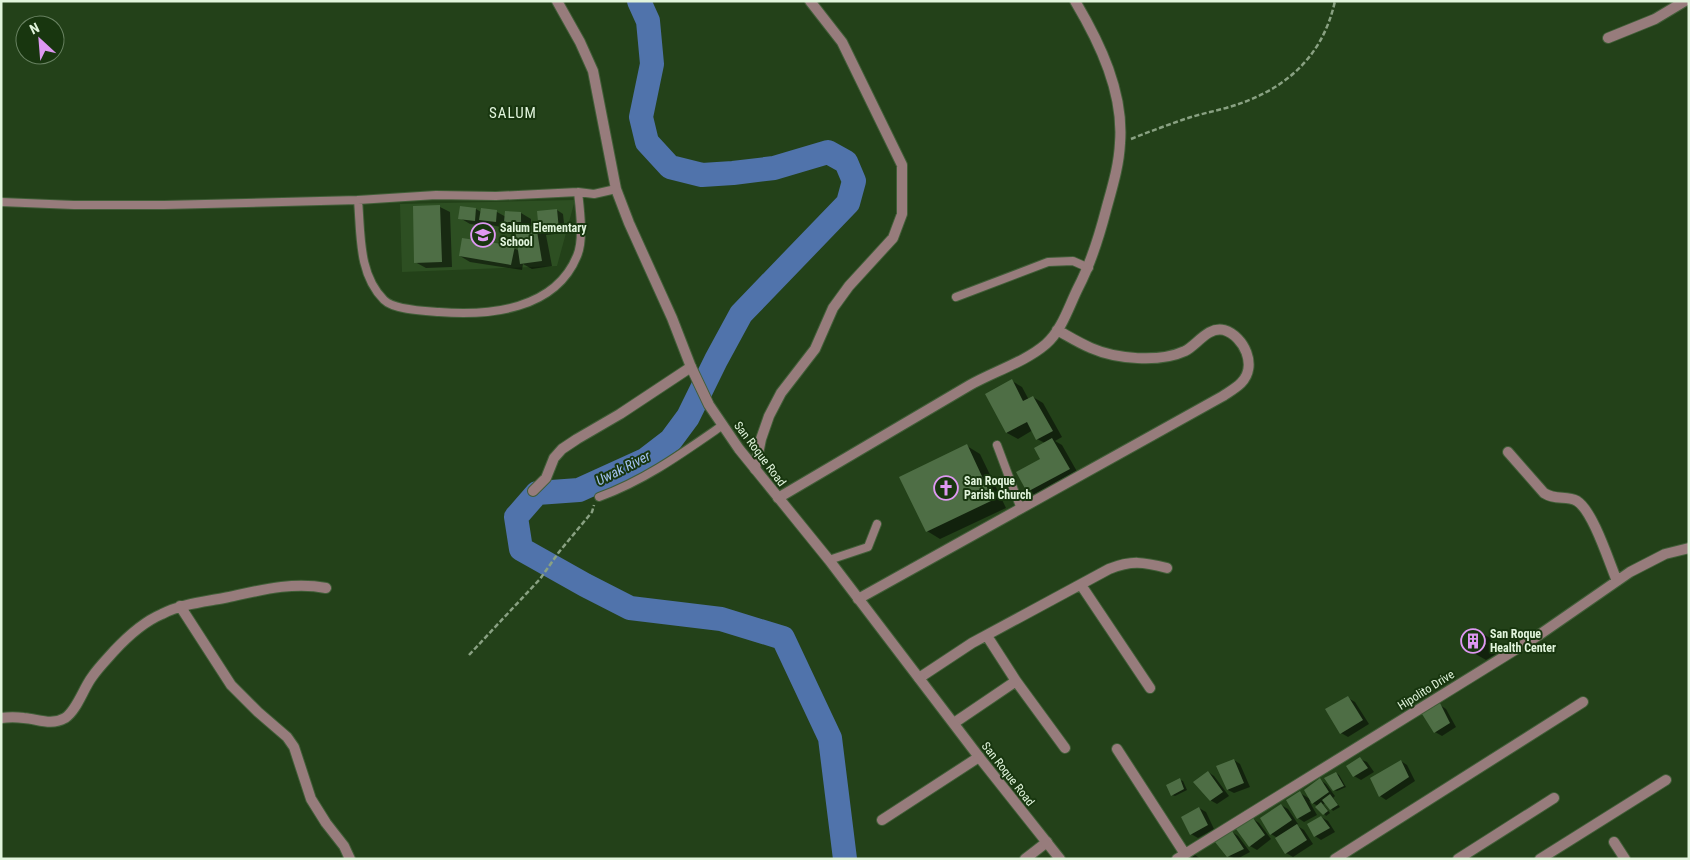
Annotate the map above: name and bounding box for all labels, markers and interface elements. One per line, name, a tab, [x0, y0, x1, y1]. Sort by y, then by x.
north arrow	[15, 15, 65, 65]
text: N	[27, 19, 42, 37]
district label: SALUM	[489, 104, 537, 122]
place label: Salum Elementary School	[500, 221, 587, 249]
school or university icon: Salum Elementary School	[470, 222, 496, 248]
street label: San Roque Road	[731, 419, 789, 489]
water label: Uwak River	[593, 447, 654, 488]
place label: San Roque Parish Church	[964, 474, 1032, 502]
church icon: San Roque Parish Church	[933, 475, 959, 501]
place label: San Roque Health Center	[1490, 627, 1556, 655]
building icon: San Roque Health Center	[1460, 628, 1486, 654]
street label: Hipolito Drive	[1395, 667, 1457, 713]
street label: San Roque Road	[979, 739, 1037, 809]

